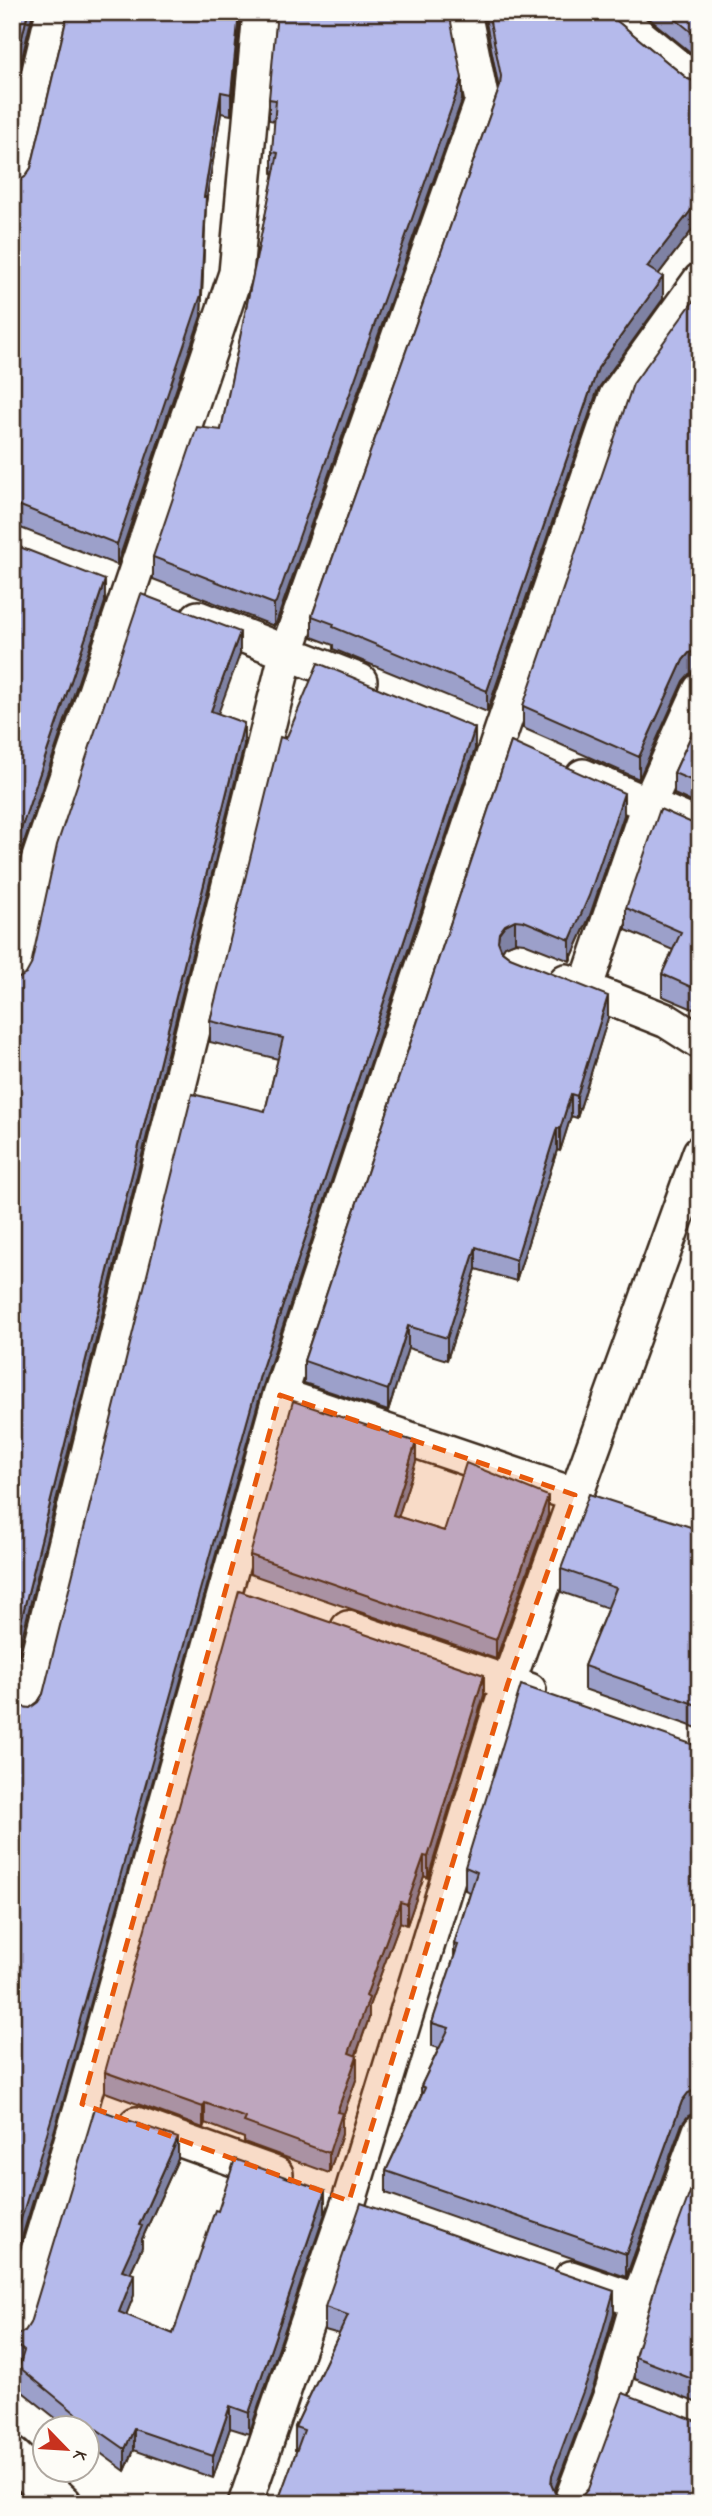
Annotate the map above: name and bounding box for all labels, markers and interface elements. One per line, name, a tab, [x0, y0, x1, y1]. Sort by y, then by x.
north arrow	[32, 2414, 102, 2484]
text: K	[65, 2445, 93, 2466]

